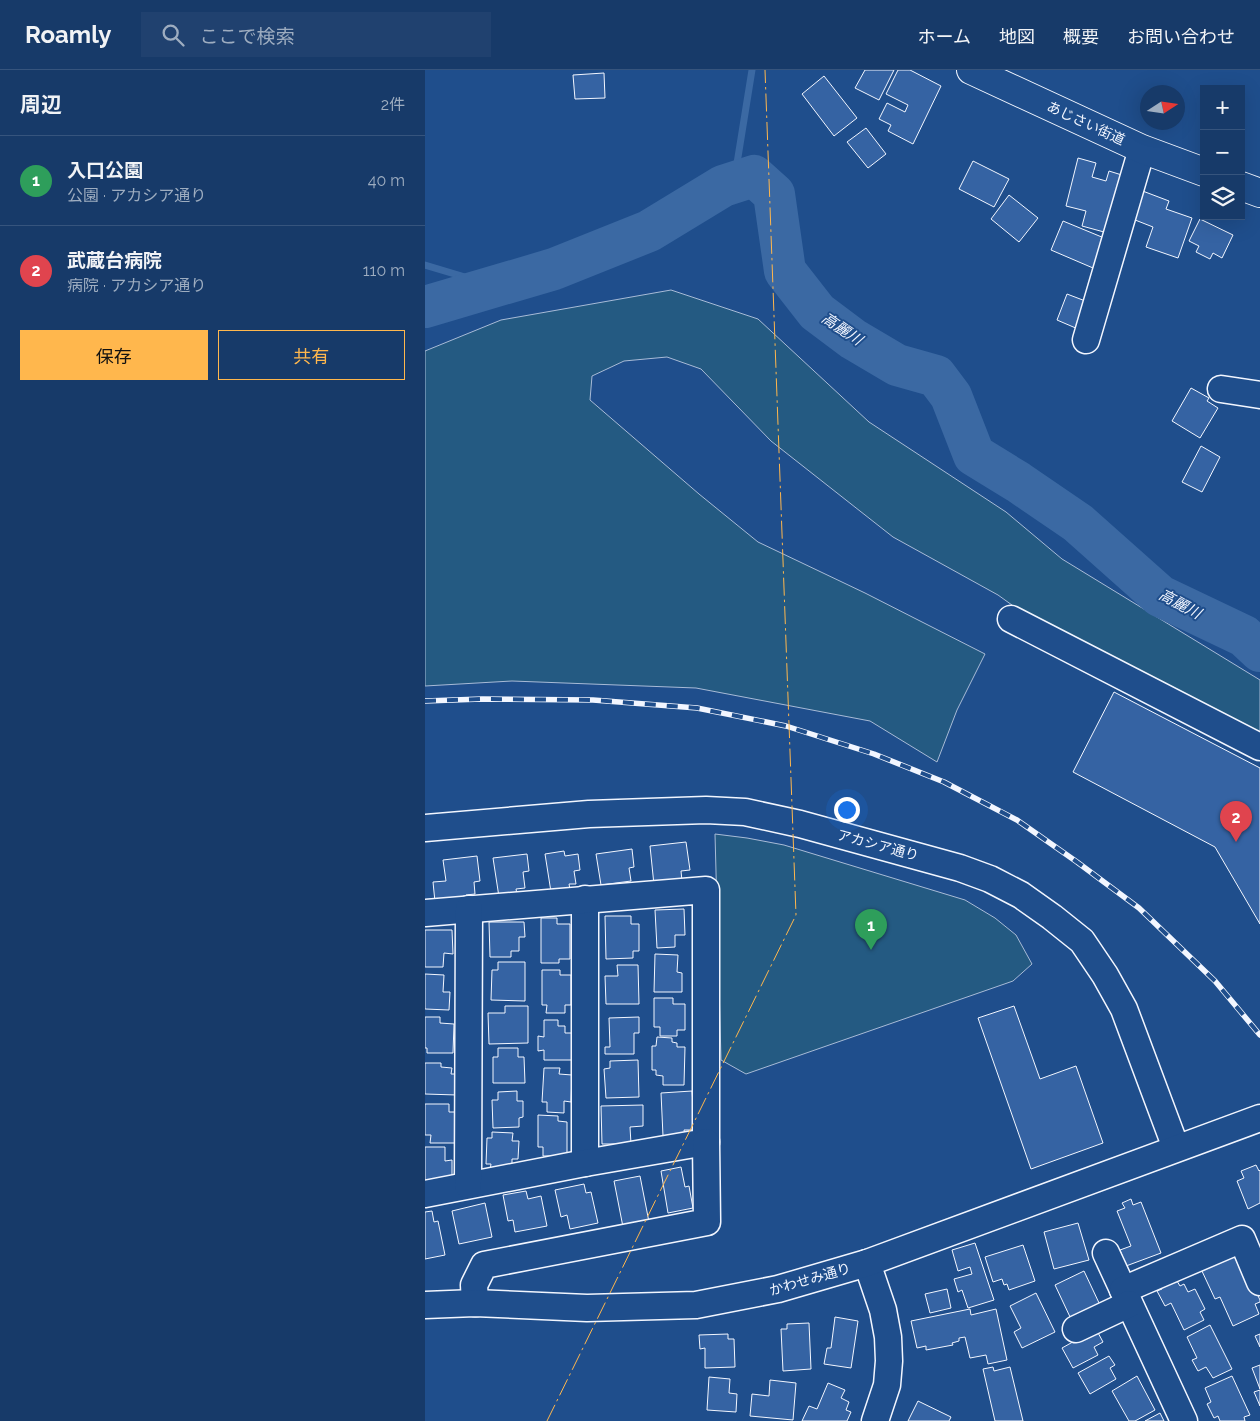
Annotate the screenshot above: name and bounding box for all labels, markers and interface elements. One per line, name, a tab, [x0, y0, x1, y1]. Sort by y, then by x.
search box	[141, 12, 491, 57]
text: Roamly	[25, 20, 111, 49]
icon: search	[159, 21, 187, 49]
text: ここで検索	[199, 25, 294, 47]
text: ホーム	[918, 26, 971, 47]
text: 地図	[999, 26, 1035, 47]
text: 概要	[1063, 26, 1099, 47]
text: お問い合わせ	[1127, 26, 1235, 47]
north arrow	[1140, 85, 1185, 130]
map controls	[1200, 85, 1245, 220]
button: +	[1200, 85, 1245, 130]
text: 周辺	[20, 92, 62, 117]
text: 2件	[381, 95, 405, 114]
street label: あじさい街道	[1045, 98, 1127, 148]
button: −	[1200, 130, 1245, 175]
text: 入口公園	[67, 159, 143, 181]
text: 1	[32, 171, 40, 190]
text: 40 m	[368, 171, 405, 190]
button: layers	[1200, 175, 1245, 220]
text: 公園 · アカシア通り	[67, 186, 206, 205]
text: 武蔵台病院	[67, 249, 162, 271]
text: 2	[31, 261, 41, 280]
text: 110 m	[363, 261, 405, 280]
text: 病院 · アカシア通り	[67, 276, 206, 295]
water label: 高麗川	[818, 309, 867, 350]
button: 保存	[20, 330, 208, 380]
button: 共有	[218, 330, 405, 380]
water label: 高麗川	[1156, 585, 1206, 623]
your location	[834, 797, 860, 823]
pin: 2	[1220, 801, 1252, 842]
street label: アカシア通り	[835, 826, 921, 864]
pin: 1	[855, 909, 887, 950]
street label: かわせみ通り	[767, 1260, 853, 1298]

